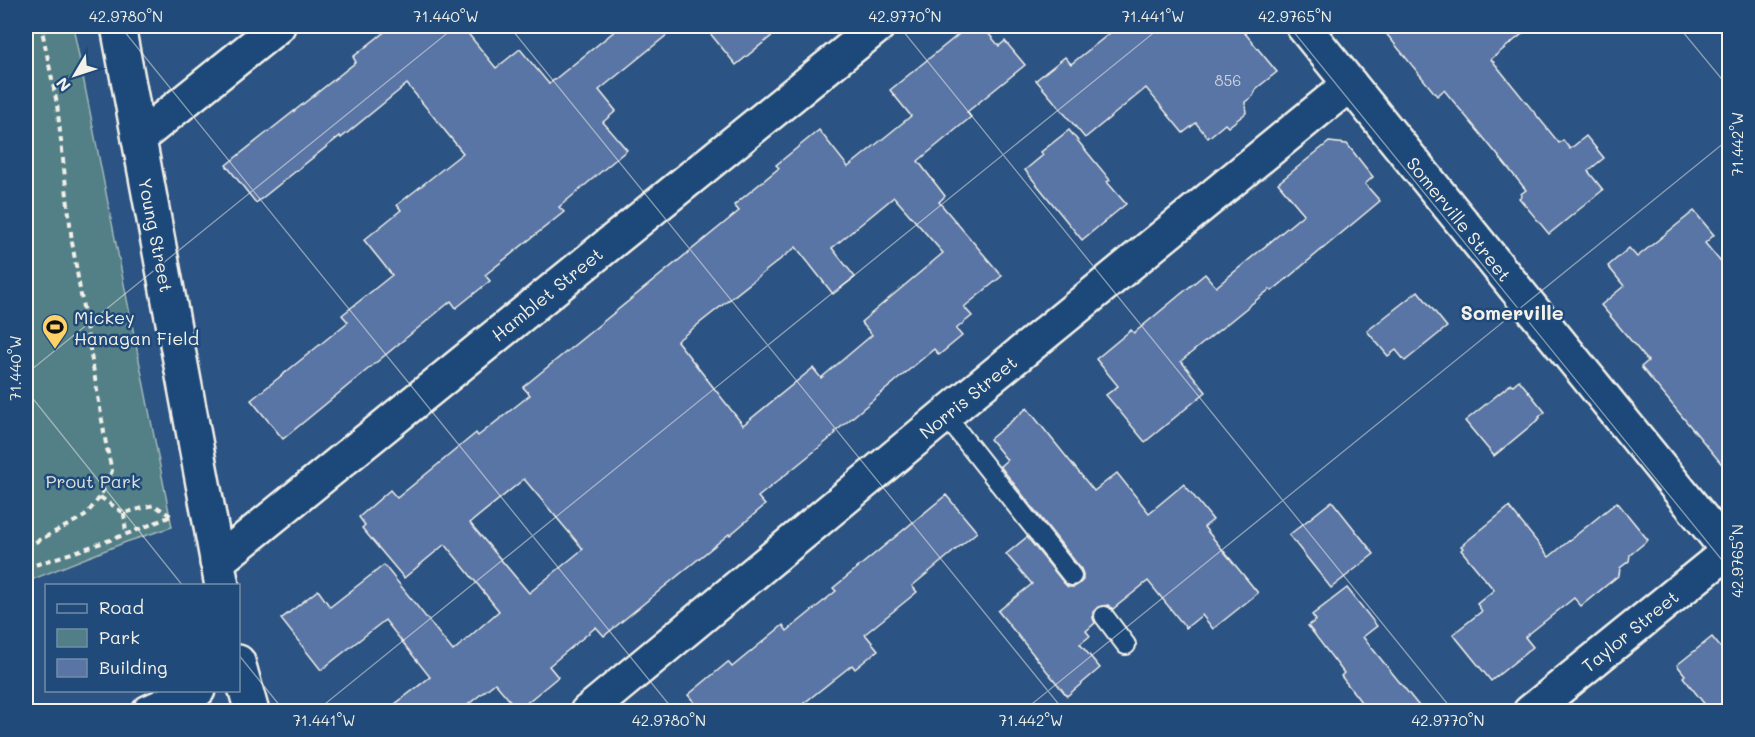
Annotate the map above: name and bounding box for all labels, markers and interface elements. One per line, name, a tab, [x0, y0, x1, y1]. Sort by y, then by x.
text: 42.9780°N	[89, 6, 163, 26]
text: 71.440°W	[413, 6, 479, 26]
text: 42.9770°N	[868, 6, 942, 26]
text: 71.441°W	[1122, 6, 1184, 26]
text: 42.9765°N	[1258, 6, 1332, 26]
north arrow	[45, 45, 105, 105]
house number: 856	[1215, 70, 1241, 90]
text: N	[51, 73, 75, 96]
text: 71.442°W	[1727, 112, 1747, 176]
street label: Somerville Street	[1401, 152, 1517, 286]
street label: Young Street	[133, 176, 179, 294]
street label: Hamblet Street	[486, 242, 608, 346]
district label: Somerville	[1460, 299, 1564, 325]
place label: Mickey Hanagan Field	[74, 305, 199, 350]
sports icon: Mickey Hanagan Field	[40, 312, 70, 350]
text: 71.440°W	[5, 335, 25, 401]
street label: Norris Street	[914, 350, 1022, 444]
park label: Prout Park	[45, 469, 141, 493]
text: 42.9765°N	[1727, 524, 1747, 598]
legend	[45, 584, 240, 692]
street label: Taylor Street	[1577, 585, 1683, 677]
text: Road	[99, 595, 144, 619]
text: Park	[99, 625, 140, 649]
text: Building	[99, 655, 167, 679]
text: 71.441°W	[293, 710, 355, 730]
text: 42.9780°N	[632, 710, 706, 730]
text: 71.442°W	[999, 710, 1063, 730]
text: 42.9770°N	[1411, 710, 1485, 730]

